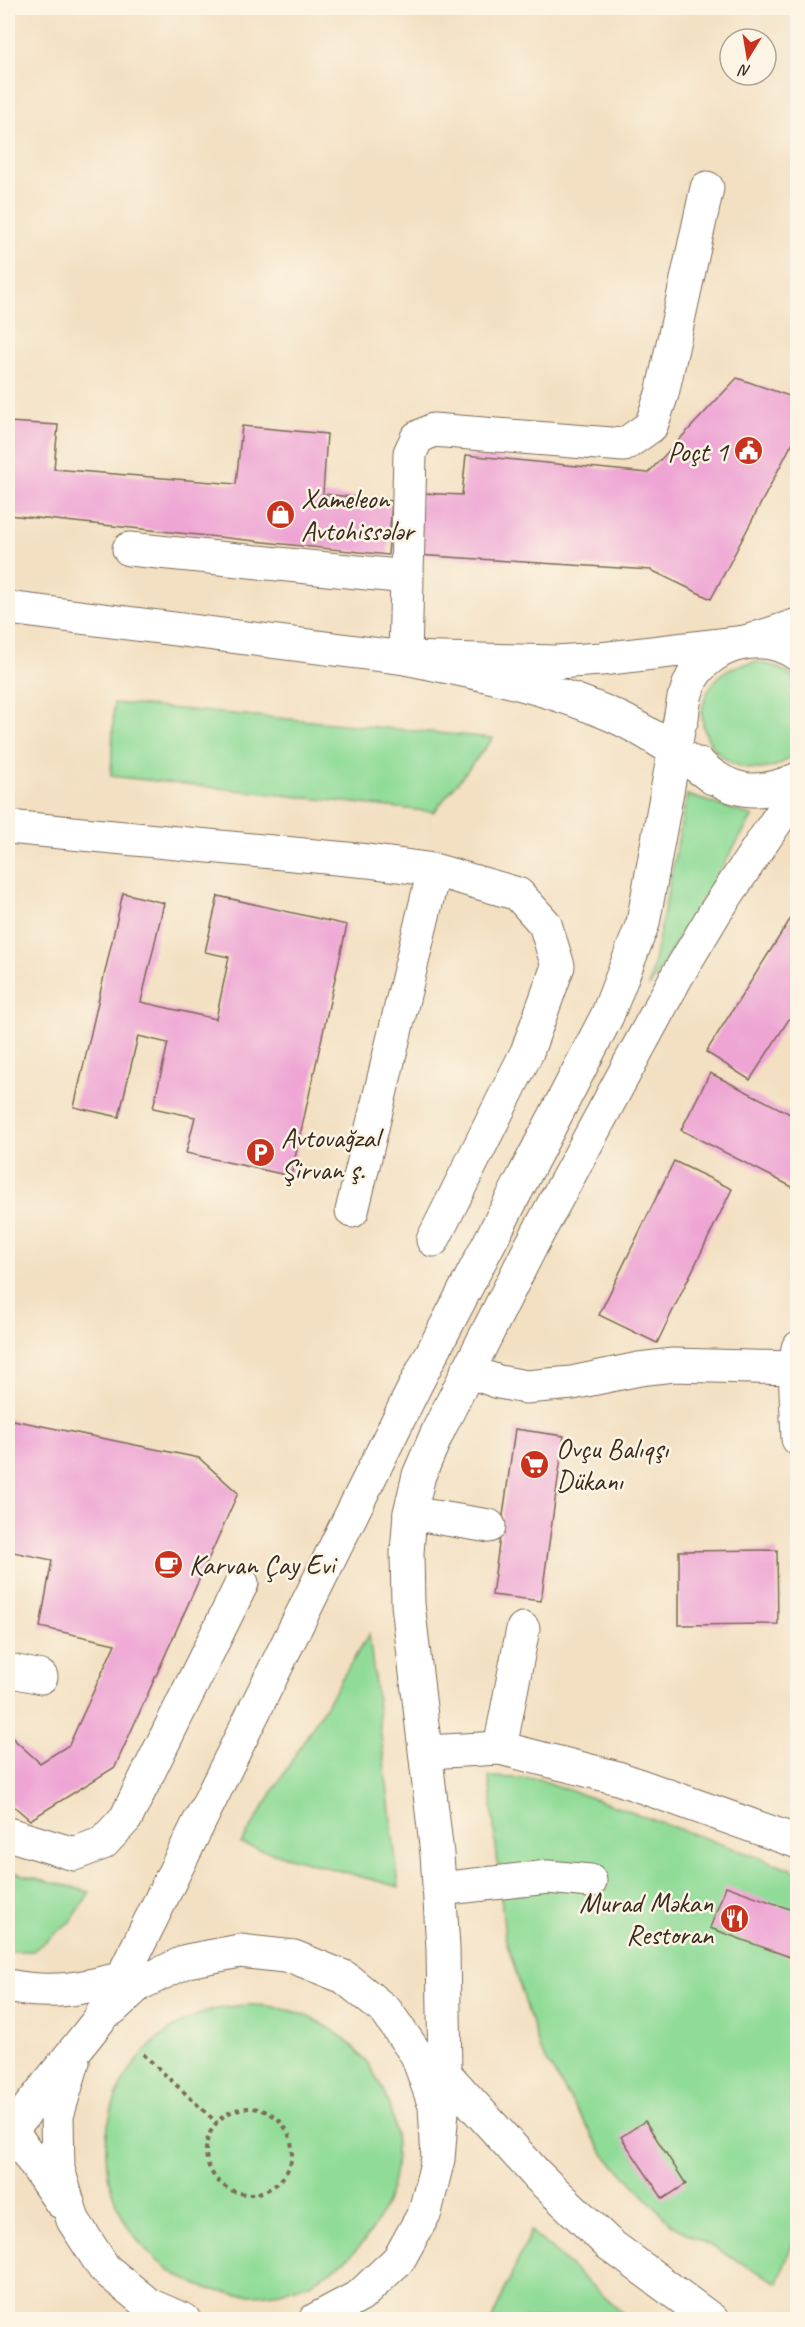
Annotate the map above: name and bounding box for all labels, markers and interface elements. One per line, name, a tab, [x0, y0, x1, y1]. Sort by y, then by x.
north arrow	[718, 27, 778, 87]
text: N	[736, 59, 752, 82]
place label: Poçt 1	[667, 434, 729, 469]
public building icon: Poçt 1	[733, 435, 765, 467]
place label: Xameleon Avtohissələr	[301, 481, 416, 548]
shop icon: Xameleon Avtohissələr	[264, 498, 296, 530]
place label: Avtovağzal Şirvan ş.	[281, 1120, 385, 1187]
parking icon: Avtovağzal Şirvan ş.	[244, 1137, 276, 1169]
place label: Ovçu Balıqşı Dükanı	[556, 1431, 670, 1498]
supermarket icon: Ovçu Balıqşı Dükanı	[519, 1448, 551, 1480]
place label: Karvan Çay Evi	[189, 1547, 339, 1583]
cafe icon: Karvan Çay Evi	[152, 1548, 184, 1580]
place label: Murad Məkan Restoran	[579, 1885, 714, 1952]
restaurant icon: Murad Məkan Restoran	[718, 1902, 750, 1934]

